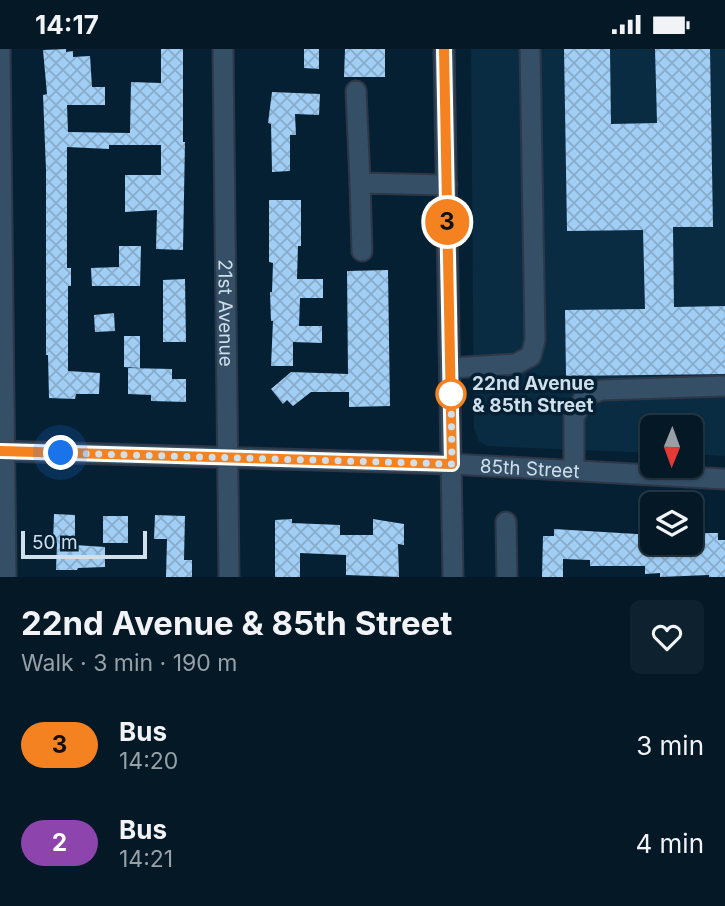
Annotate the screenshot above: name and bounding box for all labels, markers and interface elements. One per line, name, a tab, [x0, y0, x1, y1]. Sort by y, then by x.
text: 14:17	[35, 9, 99, 40]
line badge: 3	[424, 199, 470, 245]
text: 3	[439, 207, 455, 236]
street label: 21st Avenue	[213, 259, 238, 367]
place label: 22nd Avenue & 85th Street	[472, 372, 594, 417]
marker: 22nd Avenue & 85th Street	[436, 379, 466, 409]
north arrow	[640, 415, 704, 478]
map controls	[640, 415, 703, 555]
your location	[43, 435, 78, 470]
street label: 85th Street	[479, 455, 580, 483]
button: layers	[640, 492, 703, 555]
scale bar	[21, 528, 147, 560]
text: 50 m	[32, 531, 78, 554]
button: heart	[630, 600, 704, 674]
text: 22nd Avenue & 85th Street	[21, 603, 452, 643]
text: Walk · 3 min · 190 m	[21, 649, 237, 677]
text: Bus	[119, 716, 167, 747]
text: 3	[52, 730, 67, 759]
text: 3 min	[636, 730, 704, 761]
text: 14:20	[119, 747, 178, 775]
text: Bus	[119, 814, 167, 845]
text: 2	[52, 828, 67, 857]
text: 4 min	[635, 828, 704, 859]
text: 14:21	[119, 845, 173, 873]

